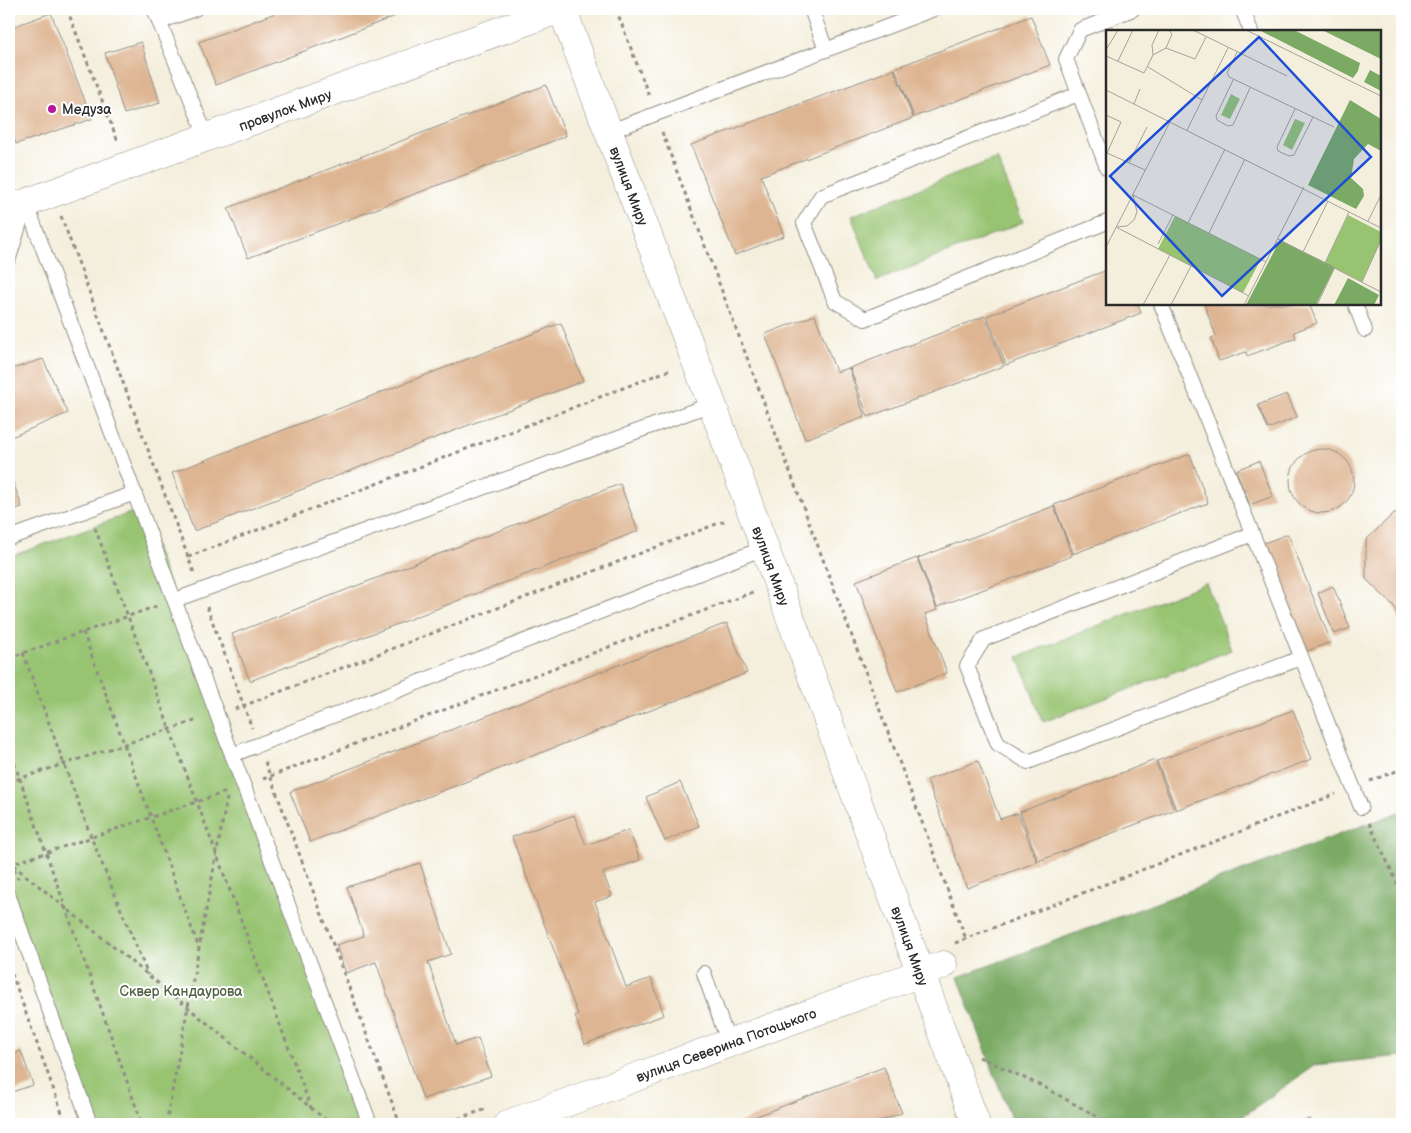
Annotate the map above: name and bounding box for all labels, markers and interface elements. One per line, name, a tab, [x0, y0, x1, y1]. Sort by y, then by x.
inset map	[1106, 30, 1381, 305]
street label: провулок Миру	[236, 86, 334, 135]
place label: Медуза	[62, 101, 112, 118]
marker: Медуза	[46, 103, 58, 115]
street label: вулиця Миру	[606, 144, 652, 229]
street label: вулиця Миру	[748, 524, 793, 609]
street label: вулиця Миру	[887, 904, 932, 989]
park label: Сквер Кандаурова	[120, 983, 243, 1000]
street label: вулиця Северина Потоцького	[634, 1005, 819, 1086]

